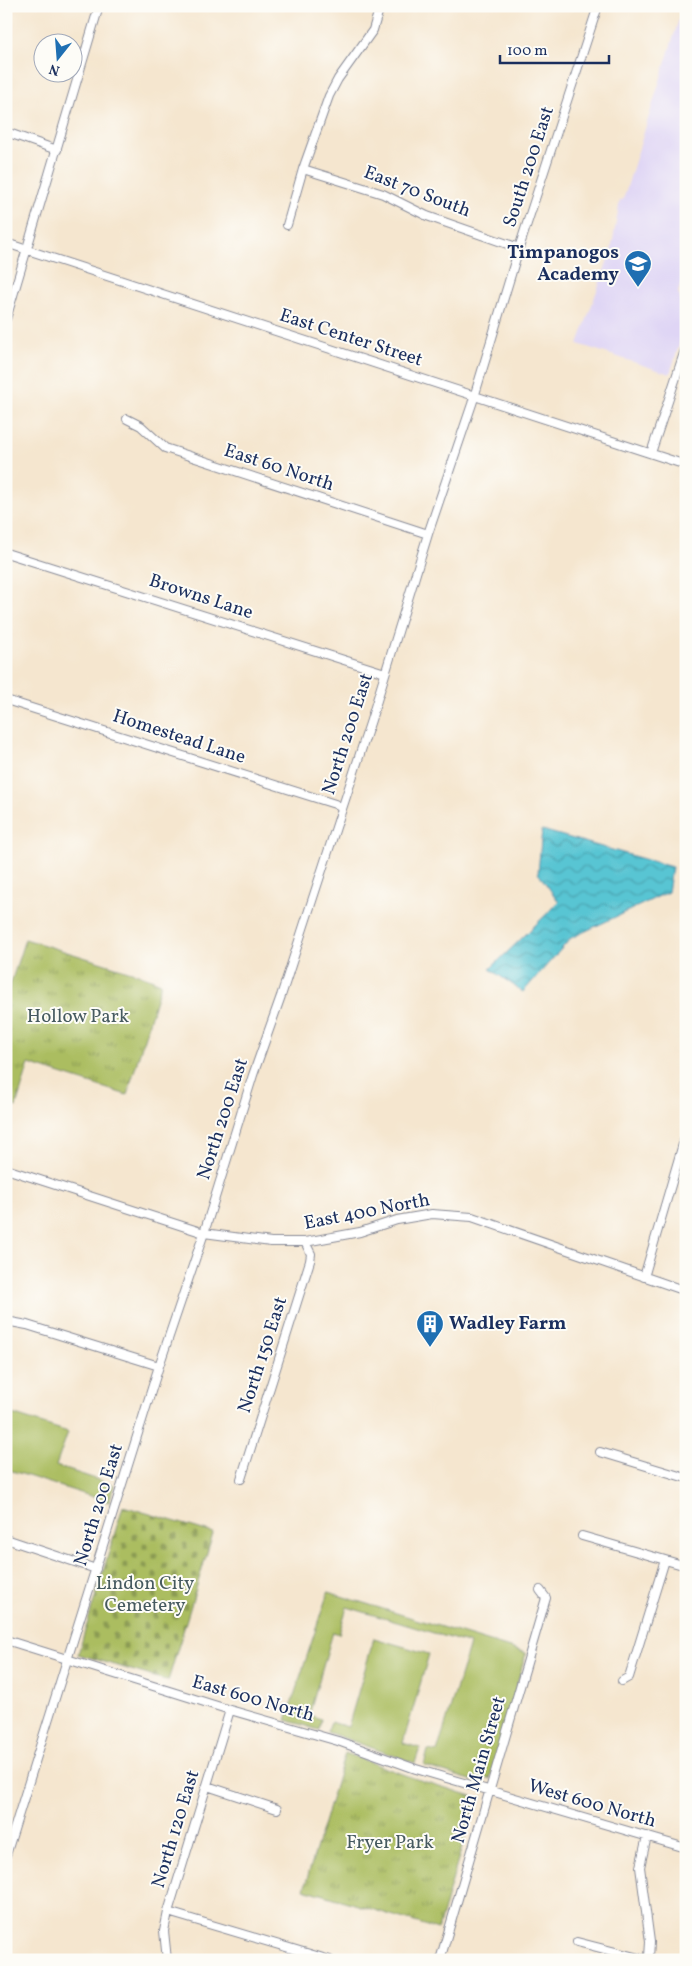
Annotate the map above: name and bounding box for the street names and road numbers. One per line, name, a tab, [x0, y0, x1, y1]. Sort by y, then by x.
street label: South 200 East	[497, 103, 561, 231]
street label: East 70 South	[360, 160, 474, 224]
street label: East Center Street	[276, 303, 426, 374]
street label: East 60 North	[221, 438, 337, 498]
street label: Browns Lane	[146, 568, 256, 626]
street label: North 200 East	[316, 669, 380, 798]
street label: Homestead Lane	[109, 703, 249, 771]
street label: North 200 East	[191, 1054, 255, 1183]
street label: East 400 North	[302, 1187, 432, 1237]
street label: North 150 East	[232, 1293, 294, 1417]
street label: North 200 East	[68, 1440, 130, 1569]
street label: East 600 North	[189, 1669, 317, 1729]
street label: North Main Street	[446, 1693, 513, 1847]
street label: North 120 East	[146, 1766, 206, 1891]
street label: West 600 North	[525, 1773, 659, 1835]

